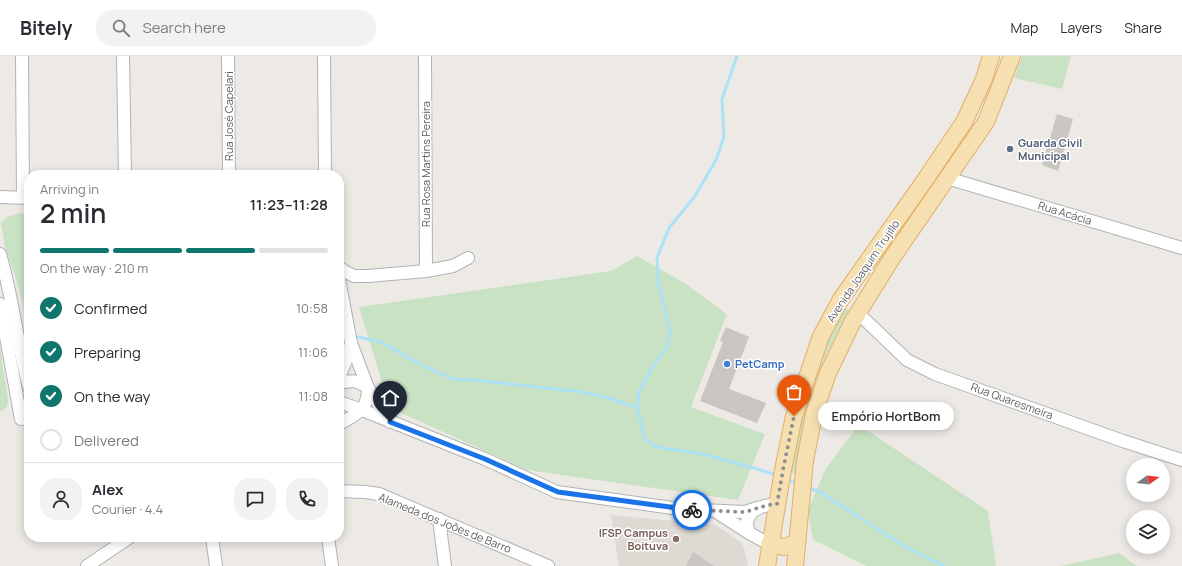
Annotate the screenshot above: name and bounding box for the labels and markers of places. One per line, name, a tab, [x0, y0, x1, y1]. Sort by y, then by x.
place label: Guarda Civil Municipal	[1018, 135, 1082, 163]
marker: Guarda Civil Municipal	[1005, 144, 1015, 154]
place label: PetCamp	[735, 356, 785, 371]
marker: PetCamp	[722, 359, 732, 369]
pin	[777, 375, 811, 416]
pin	[373, 381, 407, 422]
callout: Empório HortBom	[818, 402, 954, 430]
place label: IFSP Campus Boituva	[599, 525, 668, 553]
marker: IFSP Campus Boituva	[671, 534, 681, 544]

